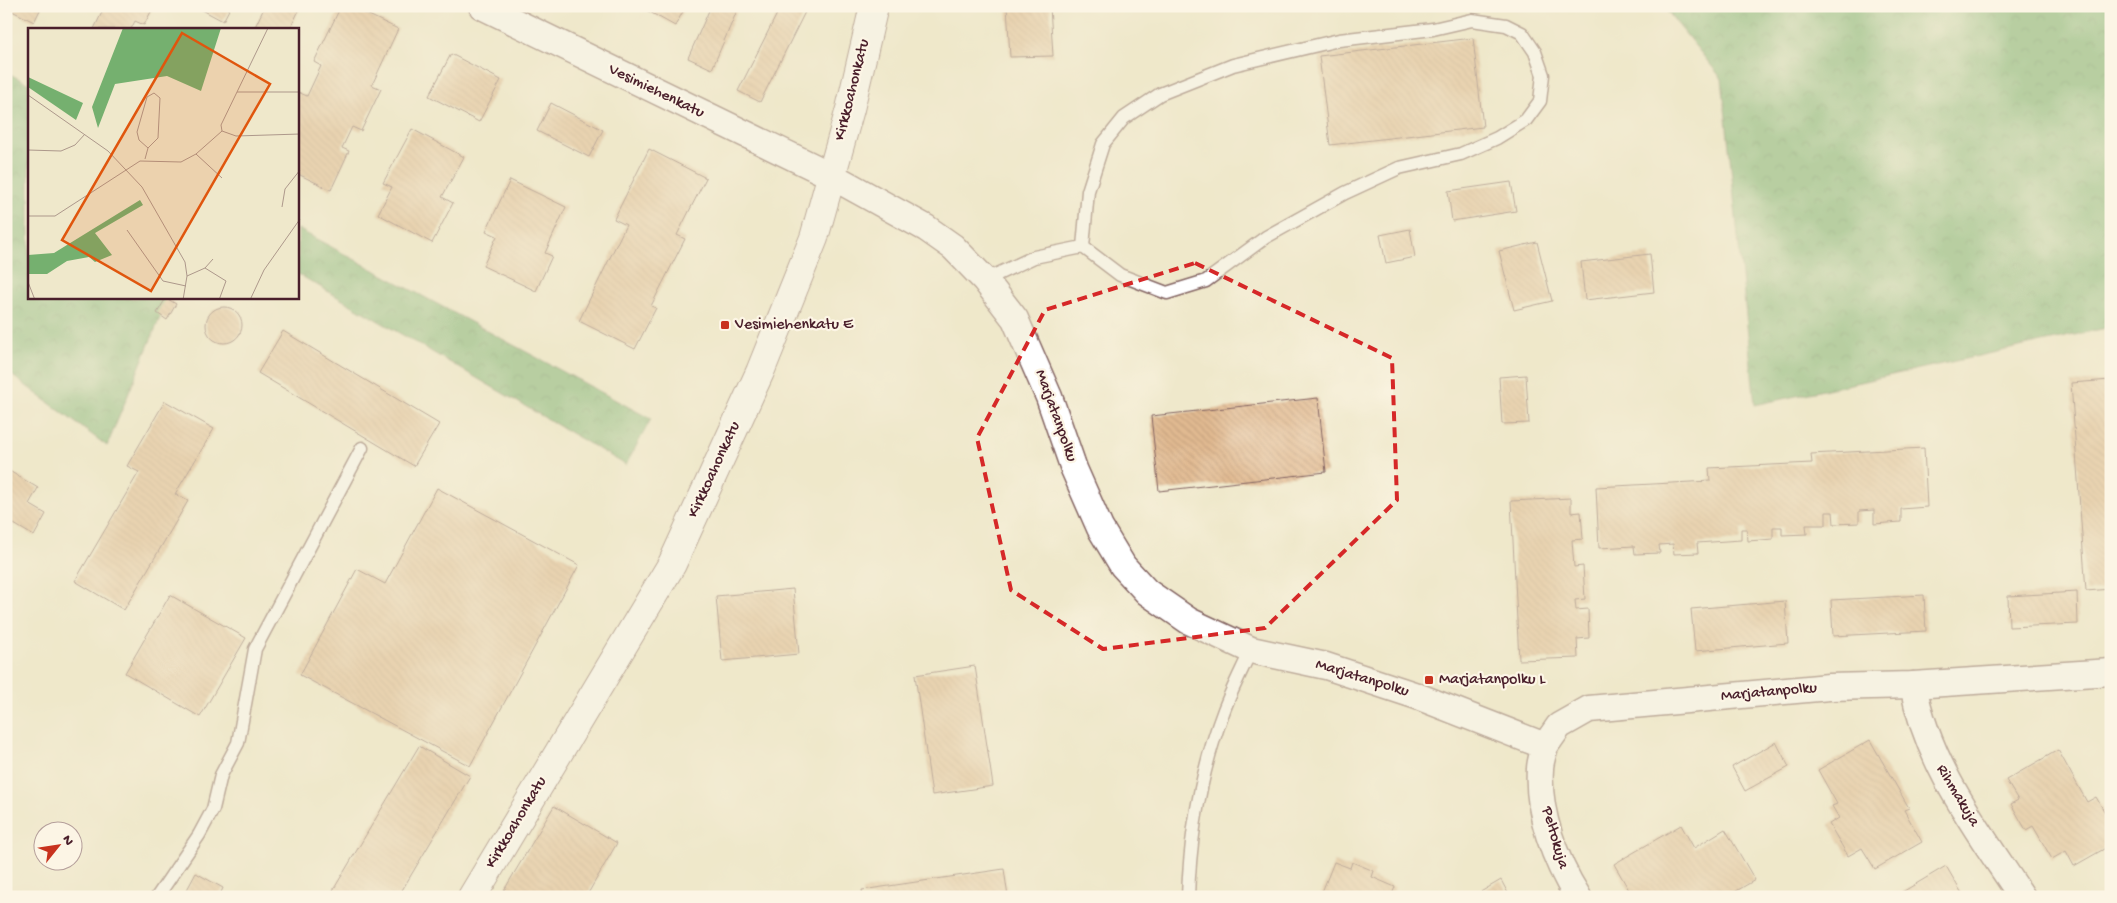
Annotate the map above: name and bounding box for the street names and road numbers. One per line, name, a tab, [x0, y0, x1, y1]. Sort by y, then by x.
street label: Kirkkoahonkatu	[831, 37, 875, 143]
street label: Vesimiehenkatu	[604, 60, 707, 124]
street label: Marjatanpolku	[1030, 367, 1081, 465]
street label: Kirkkoahonkatu	[684, 418, 746, 521]
street label: Marjatanpolku	[1313, 656, 1411, 702]
street label: Marjatanpolku	[1720, 679, 1818, 707]
street label: Rihmakuja	[1931, 762, 1983, 831]
street label: Kirkkoahonkatu	[482, 773, 552, 872]
street label: Peltokuja	[1536, 804, 1572, 872]

